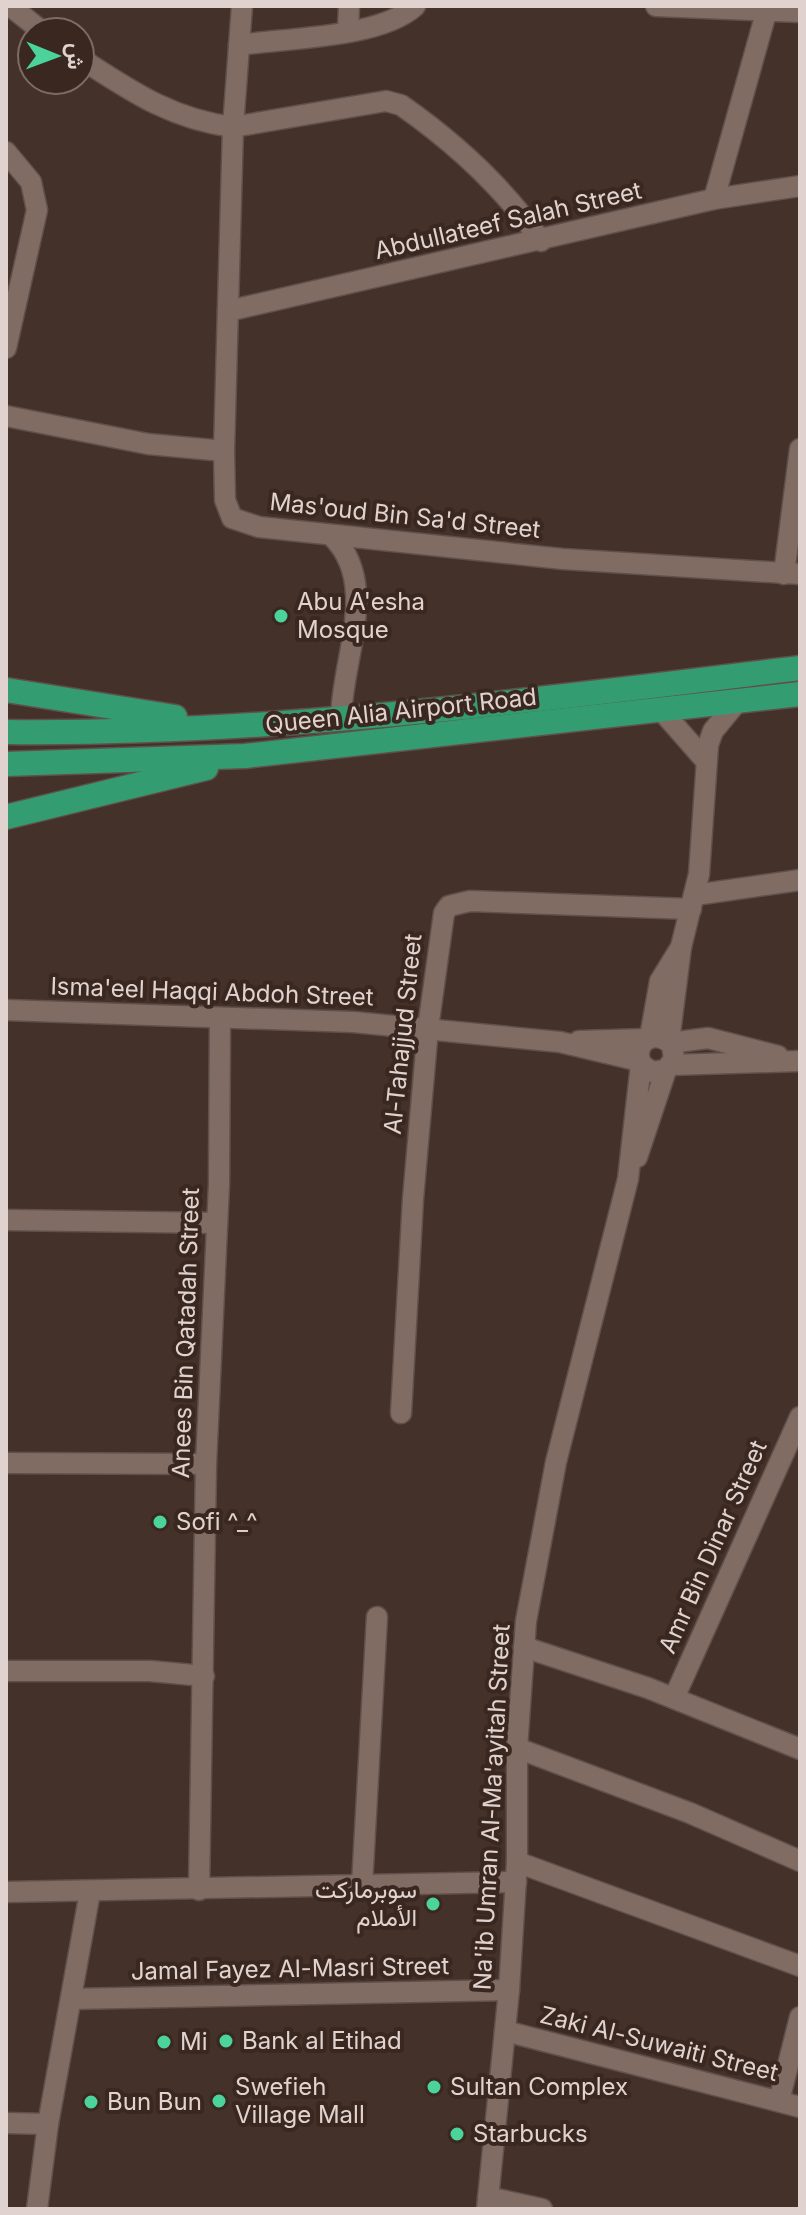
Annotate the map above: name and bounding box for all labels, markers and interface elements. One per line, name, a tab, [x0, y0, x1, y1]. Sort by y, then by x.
north arrow	[16, 16, 96, 96]
text: ش	[62, 43, 89, 70]
street label: Abdullateef Salah Street	[371, 176, 644, 265]
street label: Mas'oud Bin Sa'd Street	[268, 487, 542, 544]
place label: Abu A'esha Mosque	[297, 587, 425, 644]
marker: Abu A'esha Mosque	[272, 607, 290, 625]
street label: Queen Alia Airport Road	[264, 682, 538, 739]
street label: Al-Tahajjud Street	[378, 932, 427, 1136]
street label: Isma'eel Haqqi Abdoh Street	[50, 971, 374, 1012]
street label: Anees Bin Qatadah Street	[166, 1187, 205, 1479]
street label: Amr Bin Dinar Street	[652, 1436, 773, 1658]
place label: Sofi ^_^	[176, 1507, 258, 1536]
marker: Sofi ^_^	[151, 1513, 169, 1531]
street label: Na'ib Umran Al-Ma'ayitah Street	[467, 1623, 516, 1991]
place label: سوبرماركت الأملام	[315, 1875, 417, 1934]
marker: سوبرماركت الأملام	[424, 1895, 442, 1913]
street label: Jamal Fayez Al-Masri Street	[130, 1951, 450, 1986]
street label: Zaki Al-Suwaiti Street	[537, 2000, 781, 2087]
place label: Bank al Etihad	[242, 2026, 402, 2055]
place label: Mi	[180, 2027, 208, 2056]
marker: Bank al Etihad	[217, 2032, 235, 2050]
marker: Mi	[155, 2033, 173, 2051]
place label: Swefieh Village Mall	[235, 2072, 365, 2129]
place label: Sultan Complex	[450, 2072, 628, 2101]
marker: Sultan Complex	[425, 2078, 443, 2096]
place label: Bun Bun	[107, 2087, 202, 2116]
marker: Swefieh Village Mall	[210, 2092, 228, 2110]
marker: Bun Bun	[82, 2093, 100, 2111]
place label: Starbucks	[473, 2119, 588, 2148]
marker: Starbucks	[448, 2125, 466, 2143]

